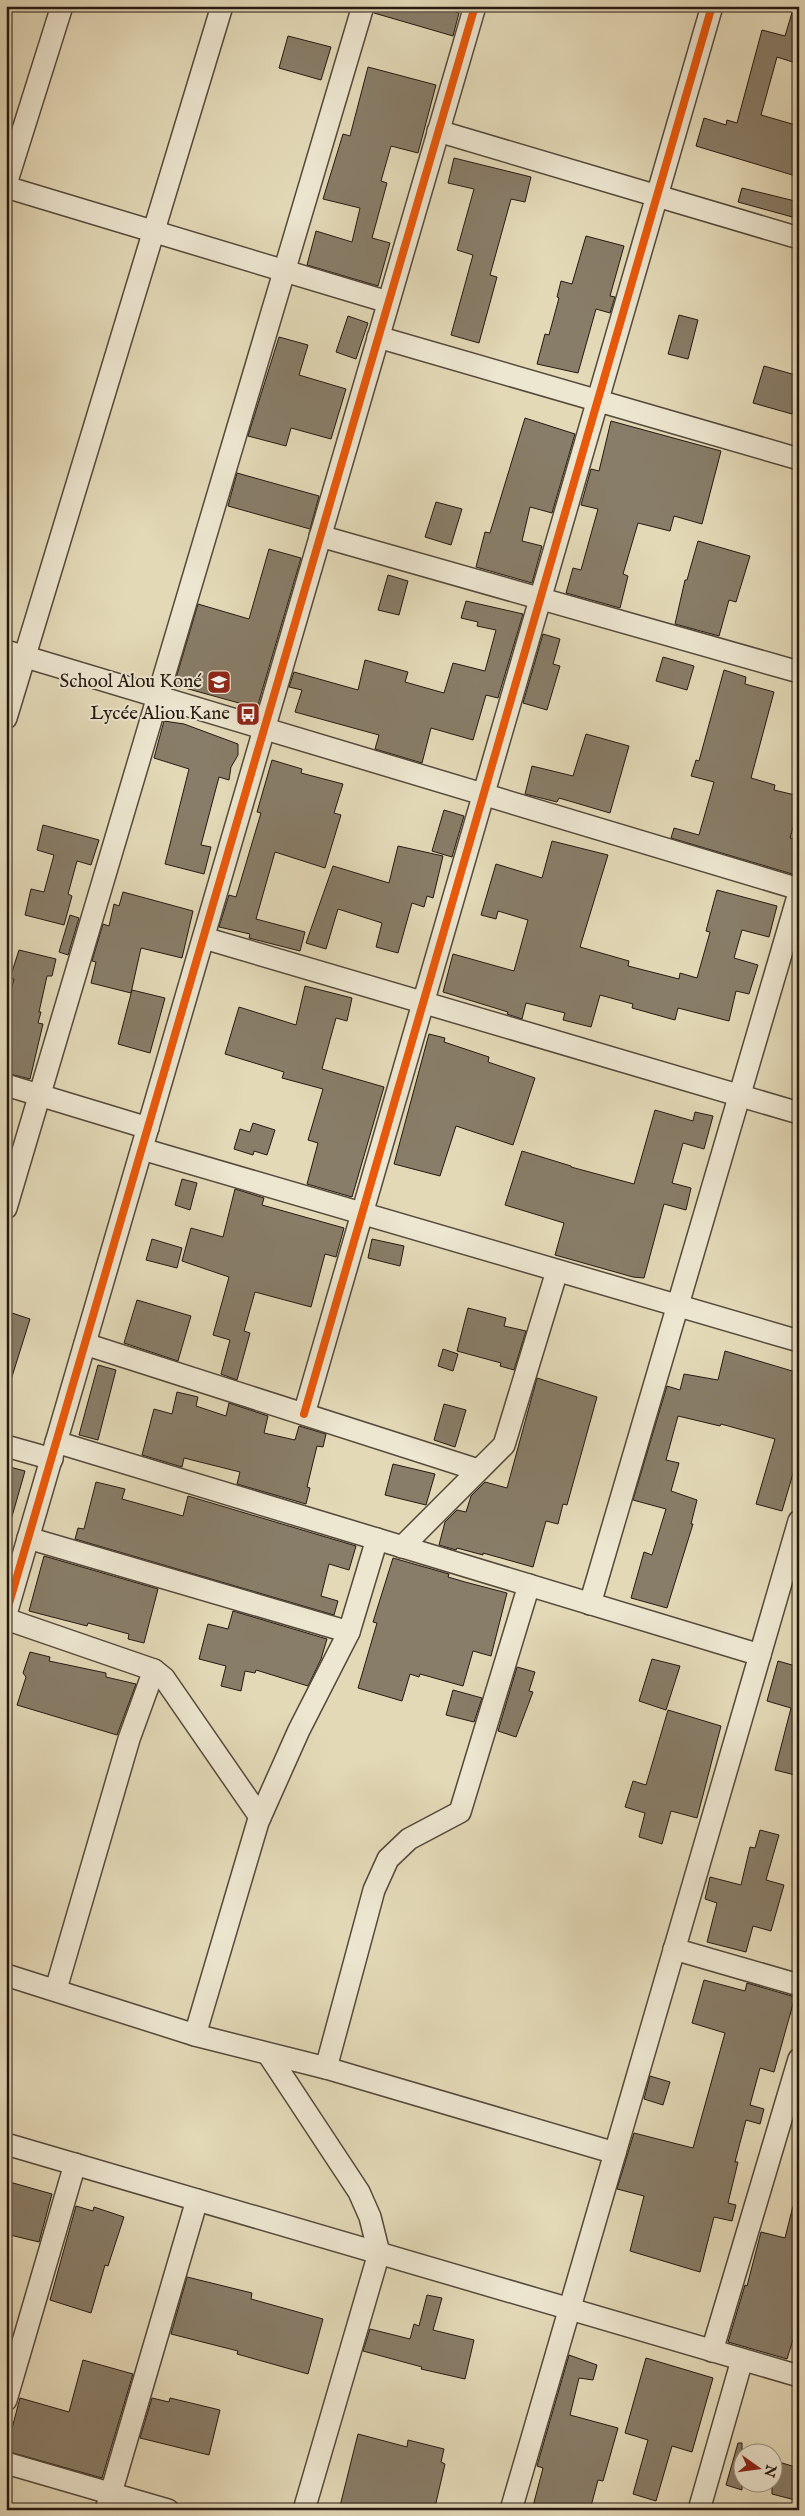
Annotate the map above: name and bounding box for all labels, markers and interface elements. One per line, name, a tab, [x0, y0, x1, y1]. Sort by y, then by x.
school or university icon: School Alou Koné	[206, 669, 232, 695]
place label: School Alou Koné	[60, 670, 202, 694]
bus stop icon: Lycée Aliou Kane	[235, 701, 261, 727]
place label: Lycée Aliou Kane	[90, 702, 230, 726]
north arrow	[732, 2444, 782, 2494]
text: N	[759, 2462, 780, 2479]

